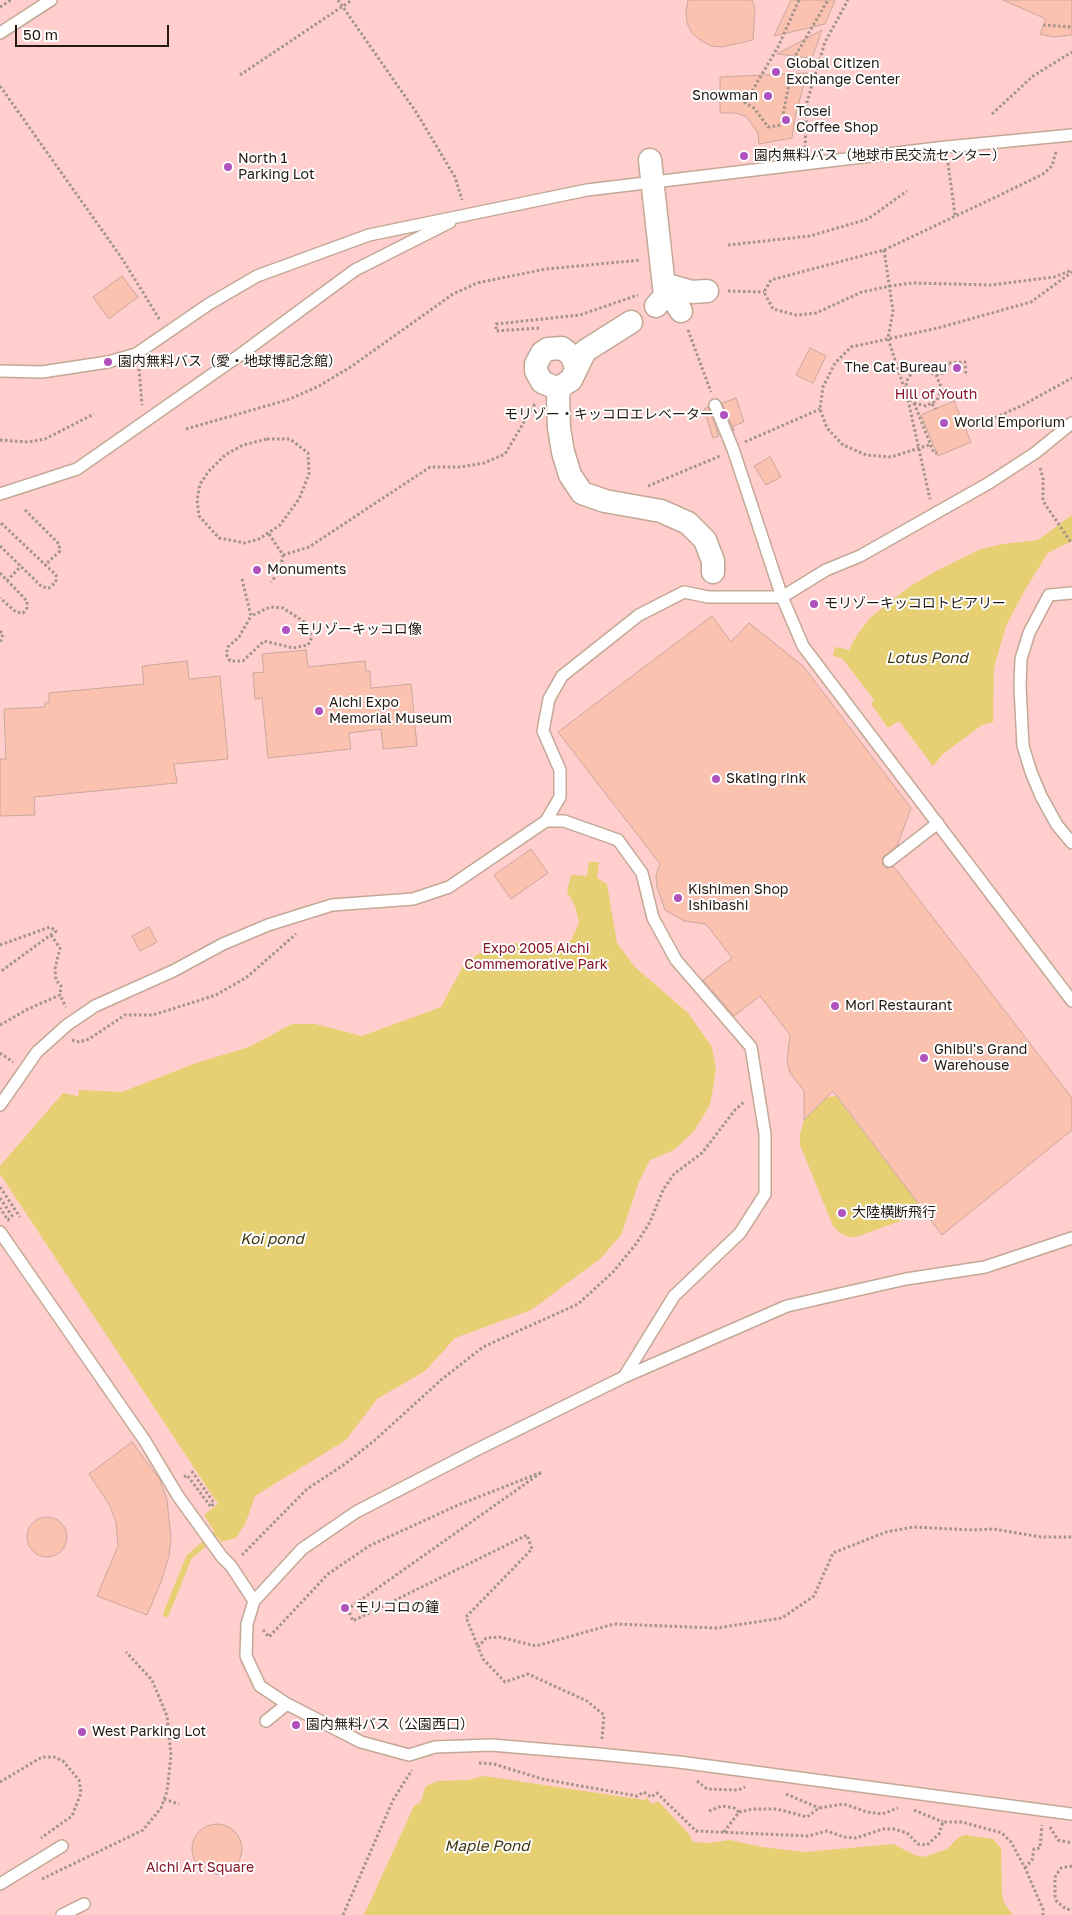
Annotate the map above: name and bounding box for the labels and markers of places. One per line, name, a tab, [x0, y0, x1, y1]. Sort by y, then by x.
place label: Global Citizen Exchange Center	[786, 56, 900, 88]
marker: Global Citizen Exchange Center	[770, 66, 782, 78]
place label: Snowman	[692, 88, 758, 104]
marker: Snowman	[762, 90, 774, 102]
place label: Tosei Coffee Shop	[796, 104, 878, 136]
marker: Tosei Coffee Shop	[780, 114, 792, 126]
place label: 園内無料バス（地球市民交流センター）	[754, 148, 1006, 164]
marker: 園内無料バス（地球市民交流センター）	[738, 150, 750, 162]
place label: North 1 Parking Lot	[238, 151, 315, 184]
marker: North 1 Parking Lot	[222, 161, 234, 173]
place label: 園内無料バス（愛・地球博記念館）	[118, 354, 342, 370]
marker: 園内無料バス（愛・地球博記念館）	[102, 356, 114, 368]
place label: The Cat Bureau	[844, 360, 947, 376]
marker: The Cat Bureau	[951, 362, 963, 374]
place label: モリゾー・キッコロエレベーター	[504, 407, 714, 423]
marker: モリゾー・キッコロエレベーター	[718, 409, 730, 421]
place label: World Emporium	[954, 415, 1065, 431]
marker: World Emporium	[938, 417, 950, 429]
place label: Monuments	[267, 562, 347, 578]
marker: Monuments	[251, 564, 263, 576]
place label: モリゾーキッコロトピアリー	[824, 596, 1006, 612]
marker: モリゾーキッコロトピアリー	[808, 598, 820, 610]
place label: モリゾーキッコロ像	[296, 622, 422, 638]
marker: モリゾーキッコロ像	[280, 624, 292, 636]
place label: Aichi Expo Memorial Museum	[329, 695, 452, 728]
marker: Aichi Expo Memorial Museum	[313, 705, 325, 717]
place label: Skating rink	[726, 771, 806, 787]
marker: Skating rink	[710, 773, 722, 785]
place label: Kishimen Shop Ishibashi	[688, 882, 788, 914]
marker: Kishimen Shop Ishibashi	[672, 892, 684, 904]
place label: Mori Restaurant	[845, 998, 952, 1014]
marker: Mori Restaurant	[829, 1000, 841, 1012]
place label: Ghibli's Grand Warehouse	[934, 1042, 1027, 1074]
marker: Ghibli's Grand Warehouse	[918, 1052, 930, 1064]
place label: 大陸横断飛行	[852, 1205, 936, 1221]
marker: 大陸横断飛行	[836, 1207, 848, 1219]
place label: モリコロの鐘	[355, 1600, 439, 1616]
marker: モリコロの鐘	[339, 1602, 351, 1614]
place label: 園内無料バス（公園西口）	[306, 1717, 474, 1733]
marker: 園内無料バス（公園西口）	[290, 1719, 302, 1731]
place label: West Parking Lot	[92, 1724, 206, 1740]
marker: West Parking Lot	[76, 1726, 88, 1738]

